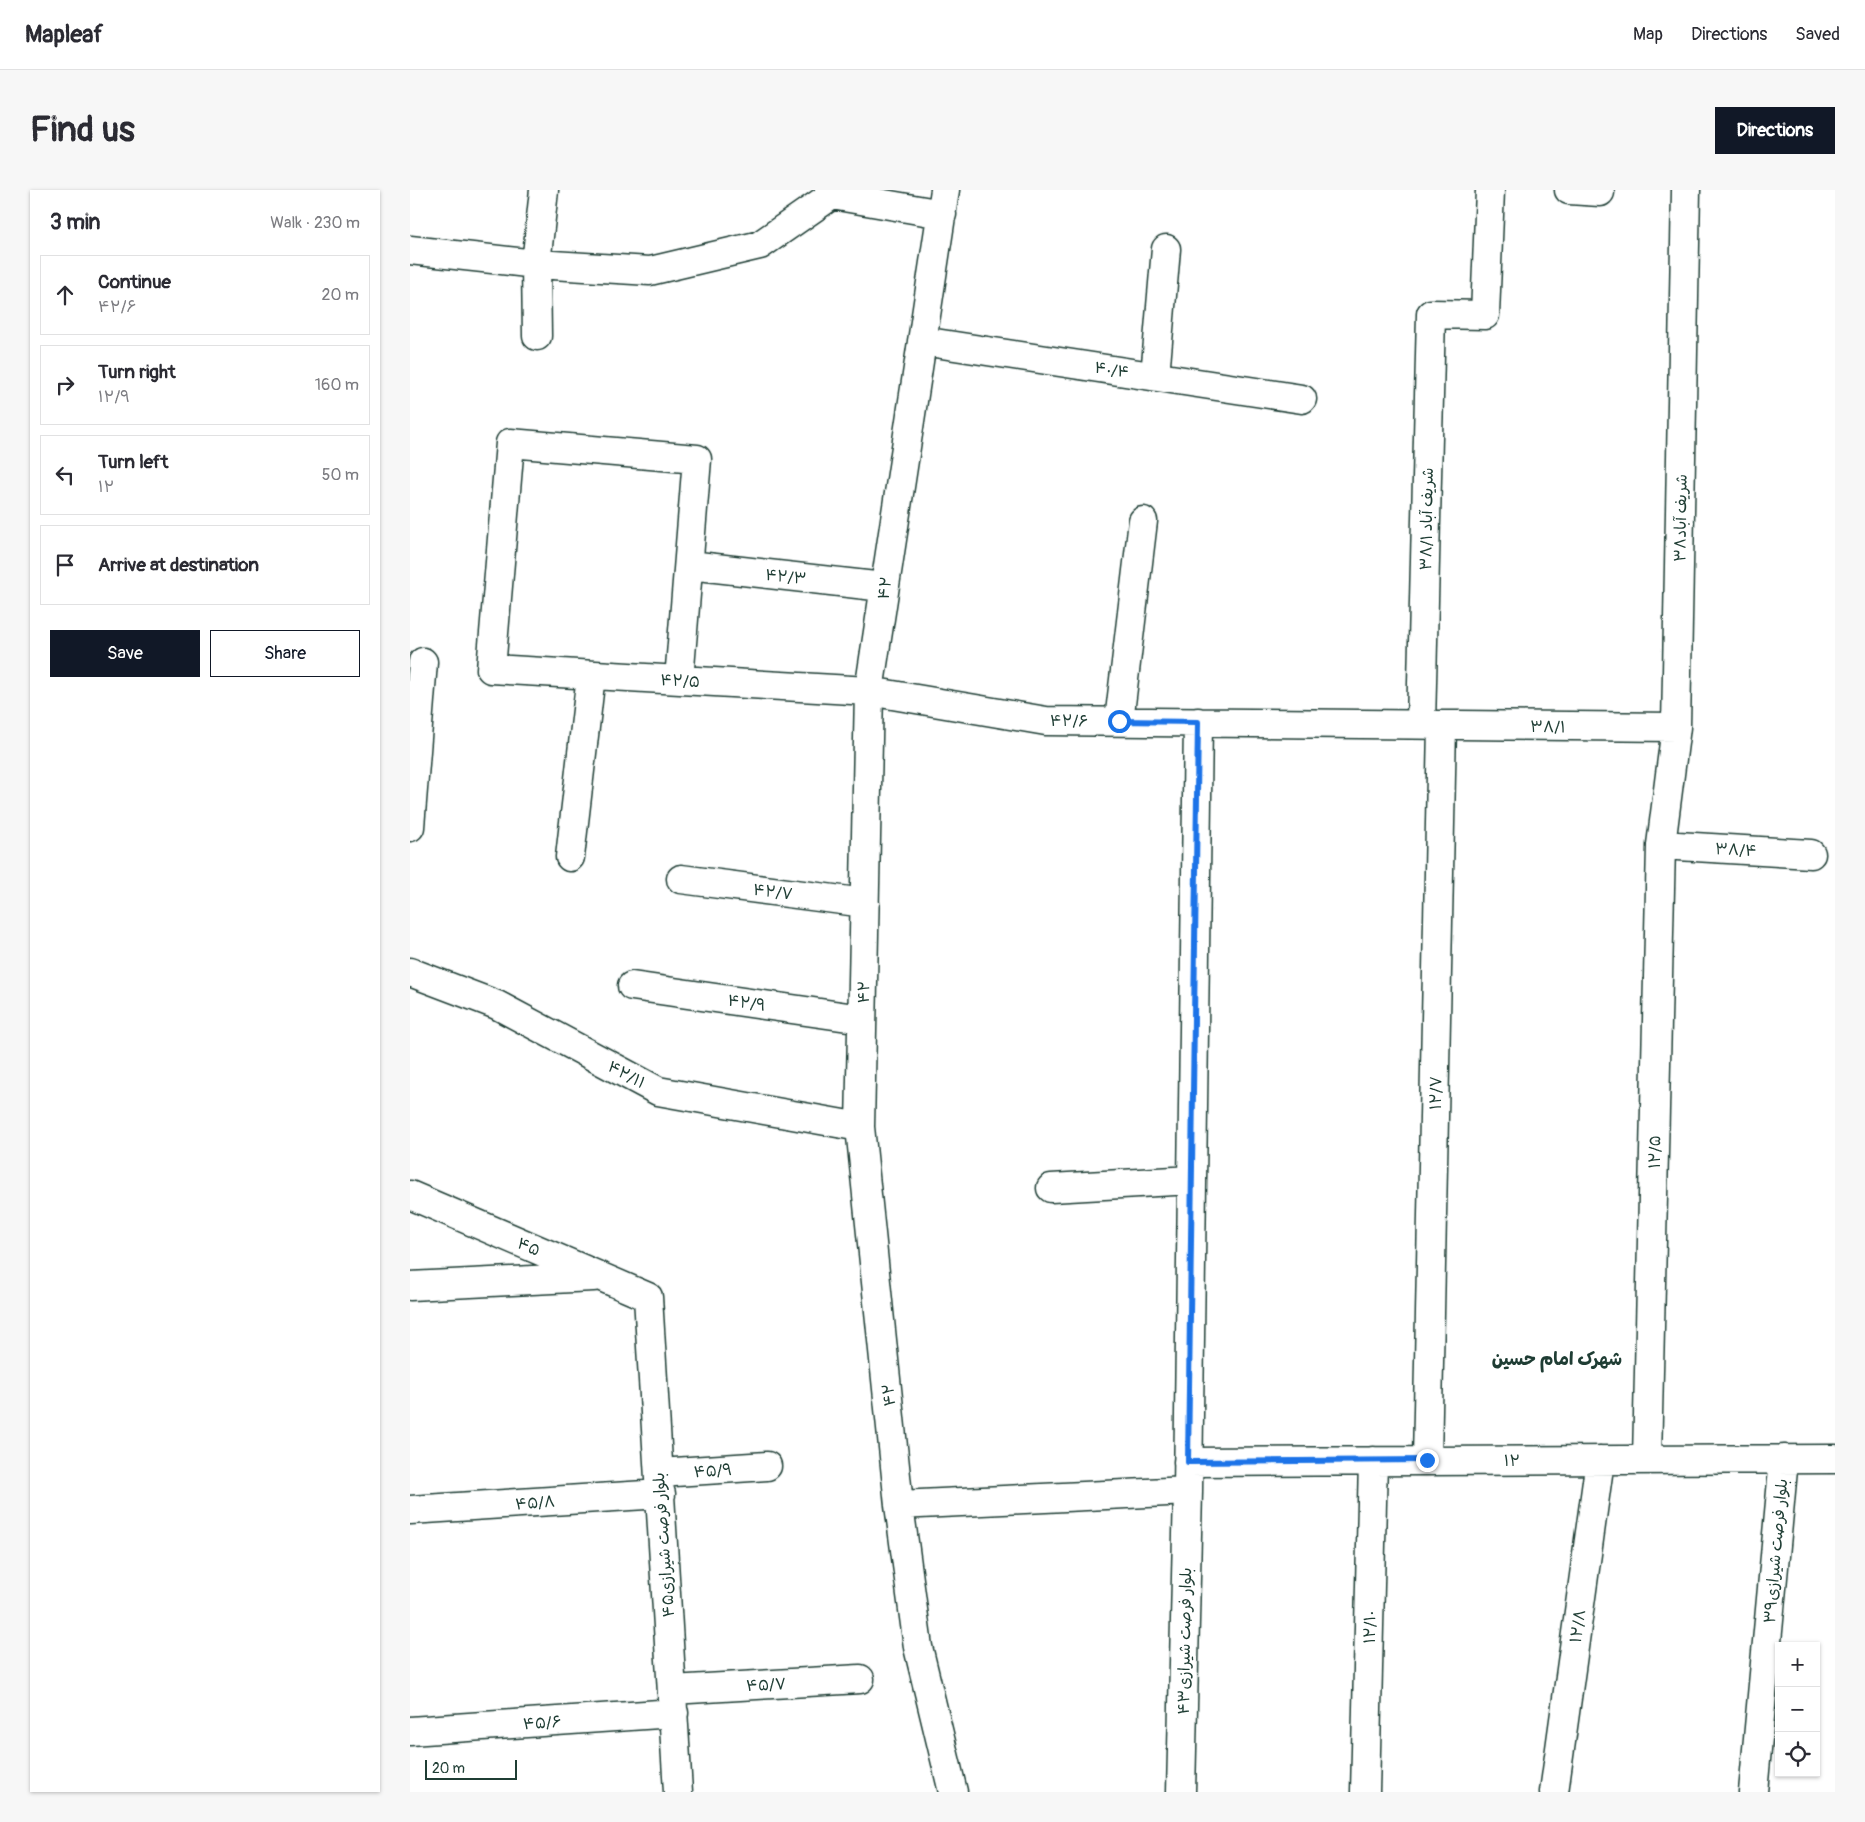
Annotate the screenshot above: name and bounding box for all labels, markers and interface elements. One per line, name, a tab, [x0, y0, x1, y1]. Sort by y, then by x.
text: Mapleaf	[25, 20, 103, 49]
text: Map	[1633, 23, 1663, 46]
text: Directions	[1691, 23, 1767, 46]
text: Saved	[1795, 23, 1840, 46]
button: Directions	[1715, 107, 1835, 154]
text: Find us	[30, 108, 135, 152]
text: 3 min	[50, 209, 100, 236]
text: Walk · 230 m	[270, 213, 360, 233]
text: Continue	[98, 270, 171, 294]
icon: ahead	[51, 281, 79, 309]
text: 20 m	[321, 285, 359, 305]
text: ۴۲/۶	[98, 297, 136, 317]
street label: ۴۰/۴	[1093, 357, 1131, 383]
text: Turn right	[98, 360, 176, 384]
icon: right	[51, 371, 79, 399]
text: 160 m	[315, 375, 359, 395]
text: ۱۲/۹	[98, 387, 130, 407]
text: Turn left	[98, 450, 168, 474]
icon: left	[51, 461, 79, 489]
text: 50 m	[322, 465, 359, 485]
street label: ۳۸/۱ شریف آباد	[1416, 467, 1438, 571]
street label: شریف آباد۳۸	[1670, 474, 1692, 562]
text: ۱۲	[98, 477, 115, 497]
icon: arrive	[51, 551, 79, 579]
text: Arrive at destination	[98, 553, 259, 577]
street label: ۴۲/۳	[764, 565, 808, 589]
street label: ۴۲	[873, 575, 897, 601]
button: Save	[50, 630, 200, 677]
button: Share	[210, 630, 360, 677]
street label: ۴۲/۵	[660, 670, 700, 692]
route start	[1108, 710, 1131, 733]
street label: ۴۲/۶	[1050, 711, 1088, 731]
street label: ۳۸/۱	[1530, 717, 1566, 737]
street label: ۳۸/۴	[1714, 839, 1757, 861]
street label: ۴۲/۷	[752, 880, 794, 904]
street label: ۴۲	[854, 980, 874, 1004]
street label: ۴۲/۹	[726, 990, 767, 1016]
street label: ۴۲/۱۱	[604, 1057, 649, 1093]
street label: ۱۲/۷	[1426, 1076, 1446, 1110]
street label: ۱۲/۵	[1645, 1135, 1665, 1169]
street label: ۴۵	[514, 1233, 543, 1261]
district label: شهرک امام حسین	[1492, 1348, 1622, 1373]
street label: ۴۲	[878, 1382, 900, 1407]
route end	[1416, 1449, 1439, 1472]
street label: ۱۲	[1504, 1451, 1520, 1471]
street label: ۴۵/۹	[693, 1460, 733, 1482]
street label: بلوار فرصت شیرازی۴۵	[649, 1472, 679, 1618]
street label: بلوار فرصت شیرازی۳۹	[1760, 1478, 1792, 1624]
street label: ۴۵/۸	[514, 1492, 556, 1514]
street label: بلوار فرصت شیرازی۴۳	[1174, 1567, 1196, 1715]
street label: ۱۲/۸	[1566, 1608, 1590, 1644]
street label: ۱۲/۱۰	[1360, 1610, 1380, 1644]
map controls	[1775, 1642, 1820, 1777]
button: +	[1775, 1642, 1820, 1687]
street label: ۴۵/۷	[745, 1674, 787, 1696]
button: −	[1775, 1687, 1820, 1732]
street label: ۴۵/۶	[522, 1712, 562, 1734]
button: locate	[1775, 1732, 1820, 1777]
scale bar	[425, 1757, 518, 1780]
text: 20 m	[432, 1760, 465, 1777]

